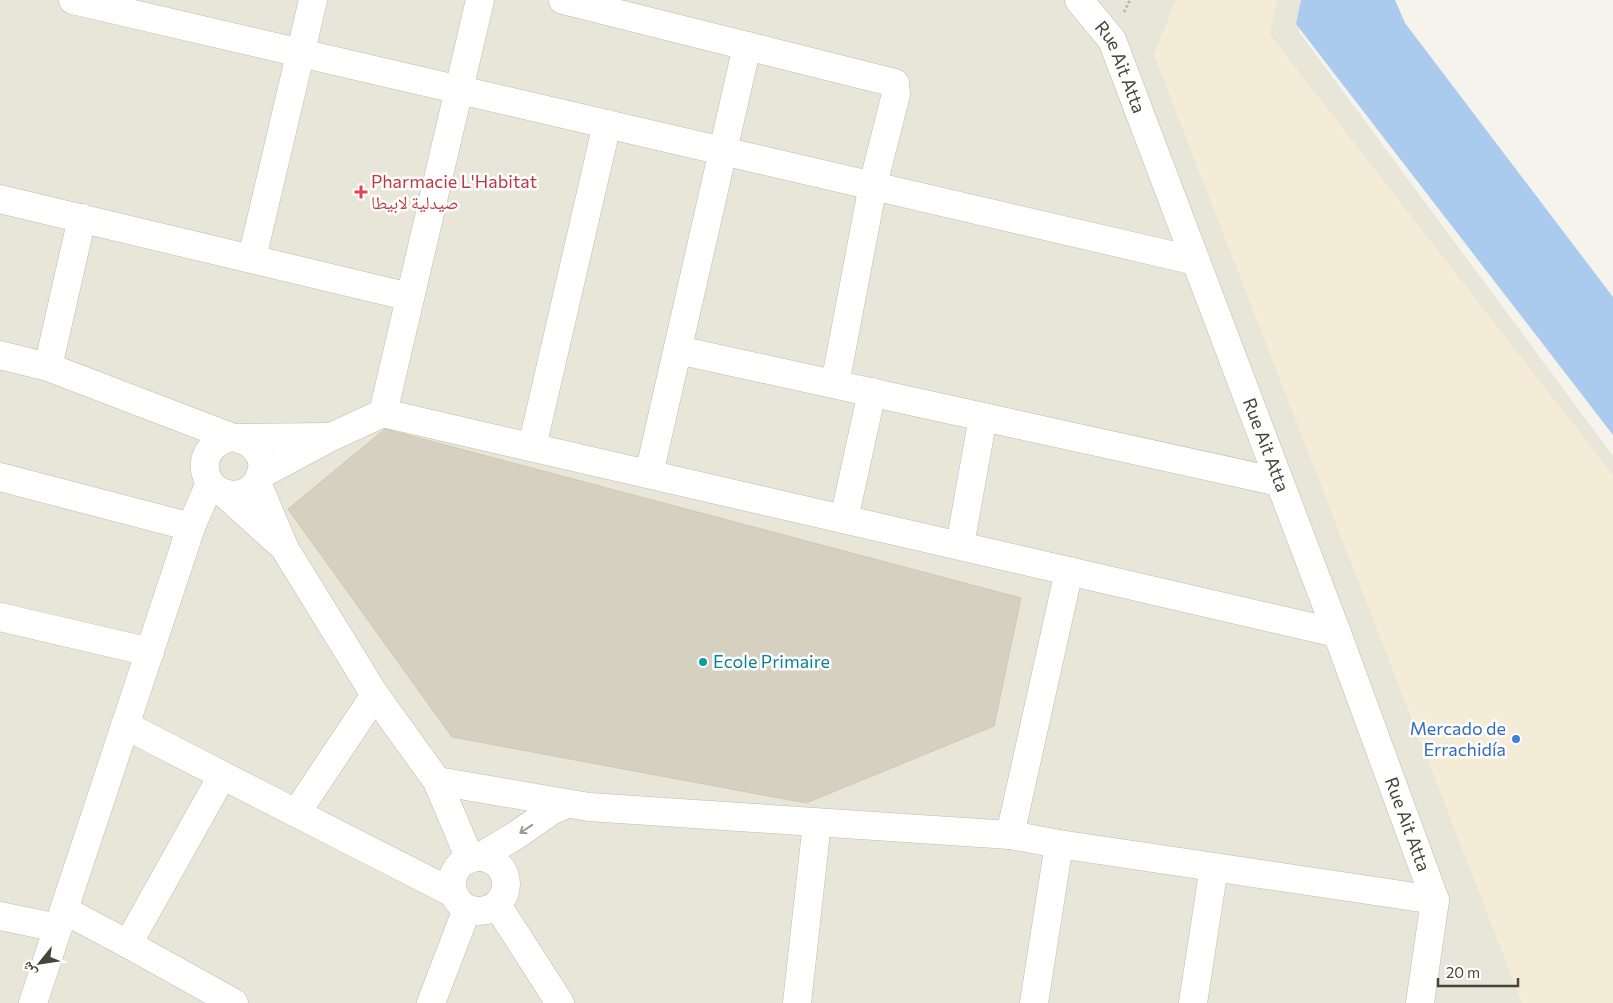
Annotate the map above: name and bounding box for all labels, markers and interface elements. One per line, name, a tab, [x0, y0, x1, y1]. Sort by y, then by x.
street label: Rue Ait Atta	[1091, 16, 1151, 116]
place label: Pharmacie L'Habitat صيدلية لابيطا	[371, 170, 537, 214]
marker: Pharmacie L'Habitat صيدلية لابيطا	[355, 186, 367, 198]
street label: Rue Ait Atta	[1239, 395, 1294, 495]
place label: Ecole Primaire	[713, 650, 830, 672]
marker: Ecole Primaire	[697, 656, 709, 668]
place label: Mercado de Errachidía	[1410, 717, 1506, 760]
marker: Mercado de Errachidía	[1510, 733, 1522, 745]
street label: Rue Ait Atta	[1381, 774, 1436, 874]
one-way arrow	[519, 824, 533, 834]
north arrow	[15, 938, 65, 988]
scale bar	[1438, 956, 1518, 988]
text: ش	[17, 958, 40, 980]
text: 20 m	[1446, 963, 1480, 981]

